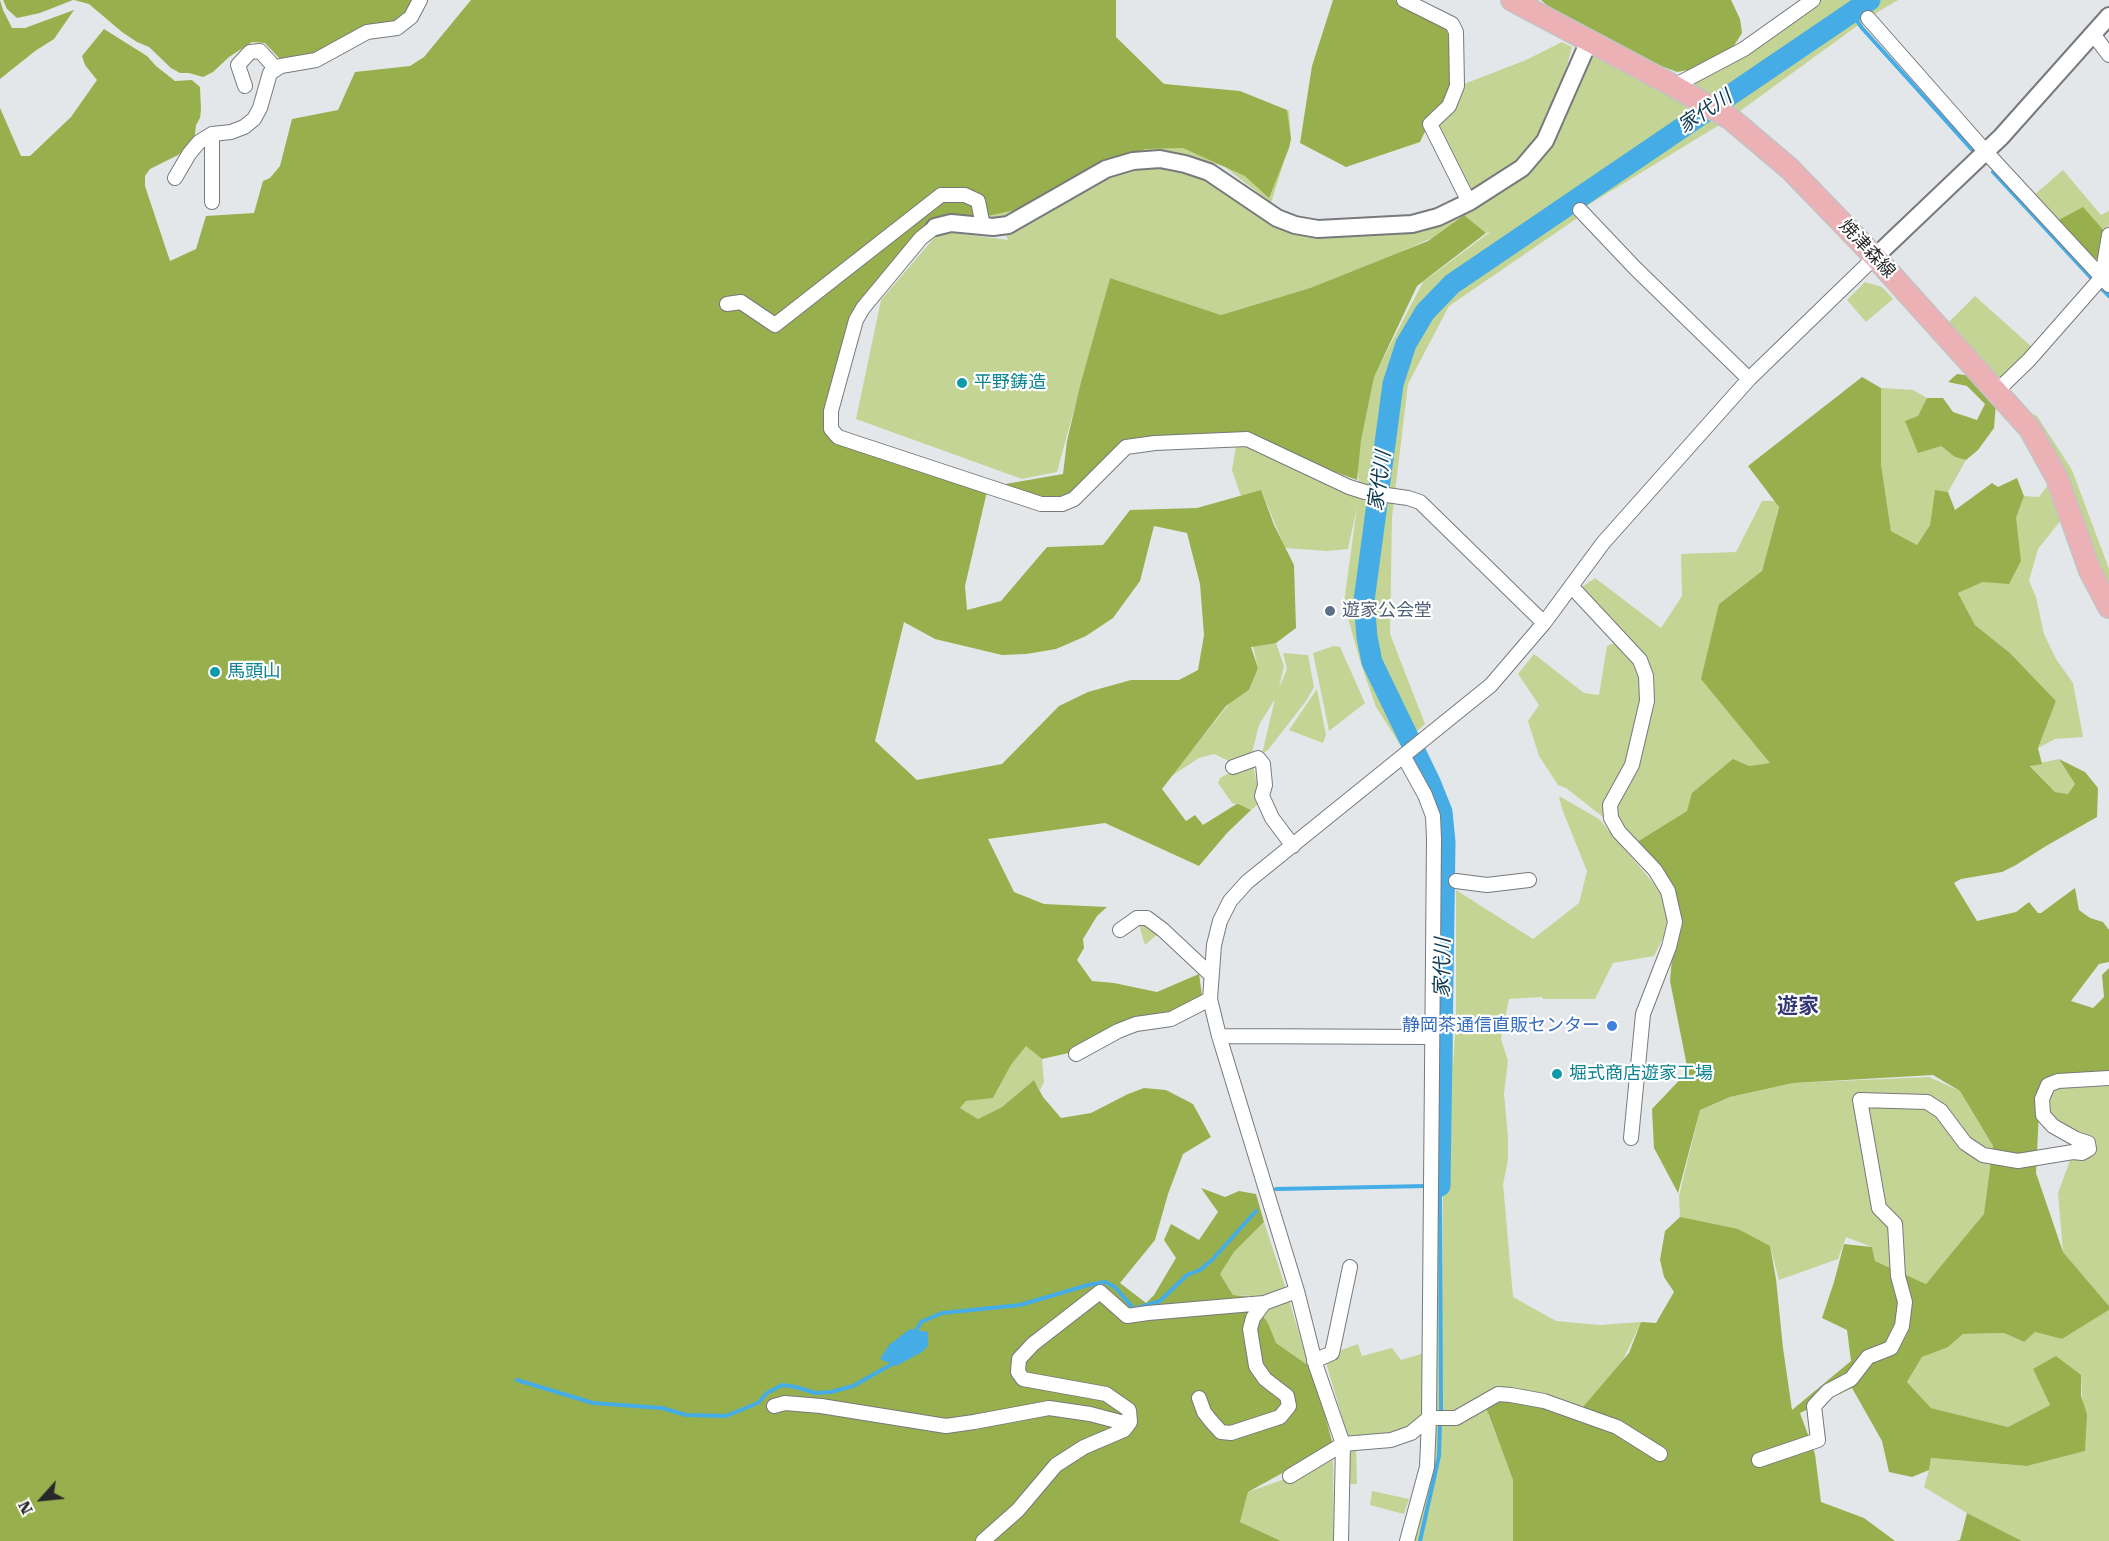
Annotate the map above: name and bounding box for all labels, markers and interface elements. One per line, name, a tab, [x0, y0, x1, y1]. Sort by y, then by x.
water label: 家代川	[1673, 85, 1737, 139]
street label: 焼津森線	[1835, 215, 1899, 283]
place label: 平野鋳造	[974, 372, 1046, 394]
marker: 平野鋳造	[955, 376, 969, 390]
water label: 家代川	[1364, 450, 1396, 512]
place label: 遊家公会堂	[1342, 600, 1432, 622]
marker: 遊家公会堂	[1323, 604, 1337, 618]
place label: 馬頭山	[227, 661, 281, 683]
marker: 馬頭山	[208, 665, 222, 679]
water label: 家代川	[1430, 938, 1456, 998]
district label: 遊家	[1777, 994, 1819, 1020]
place label: 静岡茶通信直販センター	[1402, 1015, 1600, 1037]
marker: 静岡茶通信直販センター	[1605, 1019, 1619, 1033]
place label: 堀式商店遊家工場	[1569, 1063, 1713, 1085]
marker: 堀式商店遊家工場	[1550, 1067, 1564, 1081]
north arrow	[12, 1469, 72, 1529]
text: N	[14, 1498, 37, 1517]

